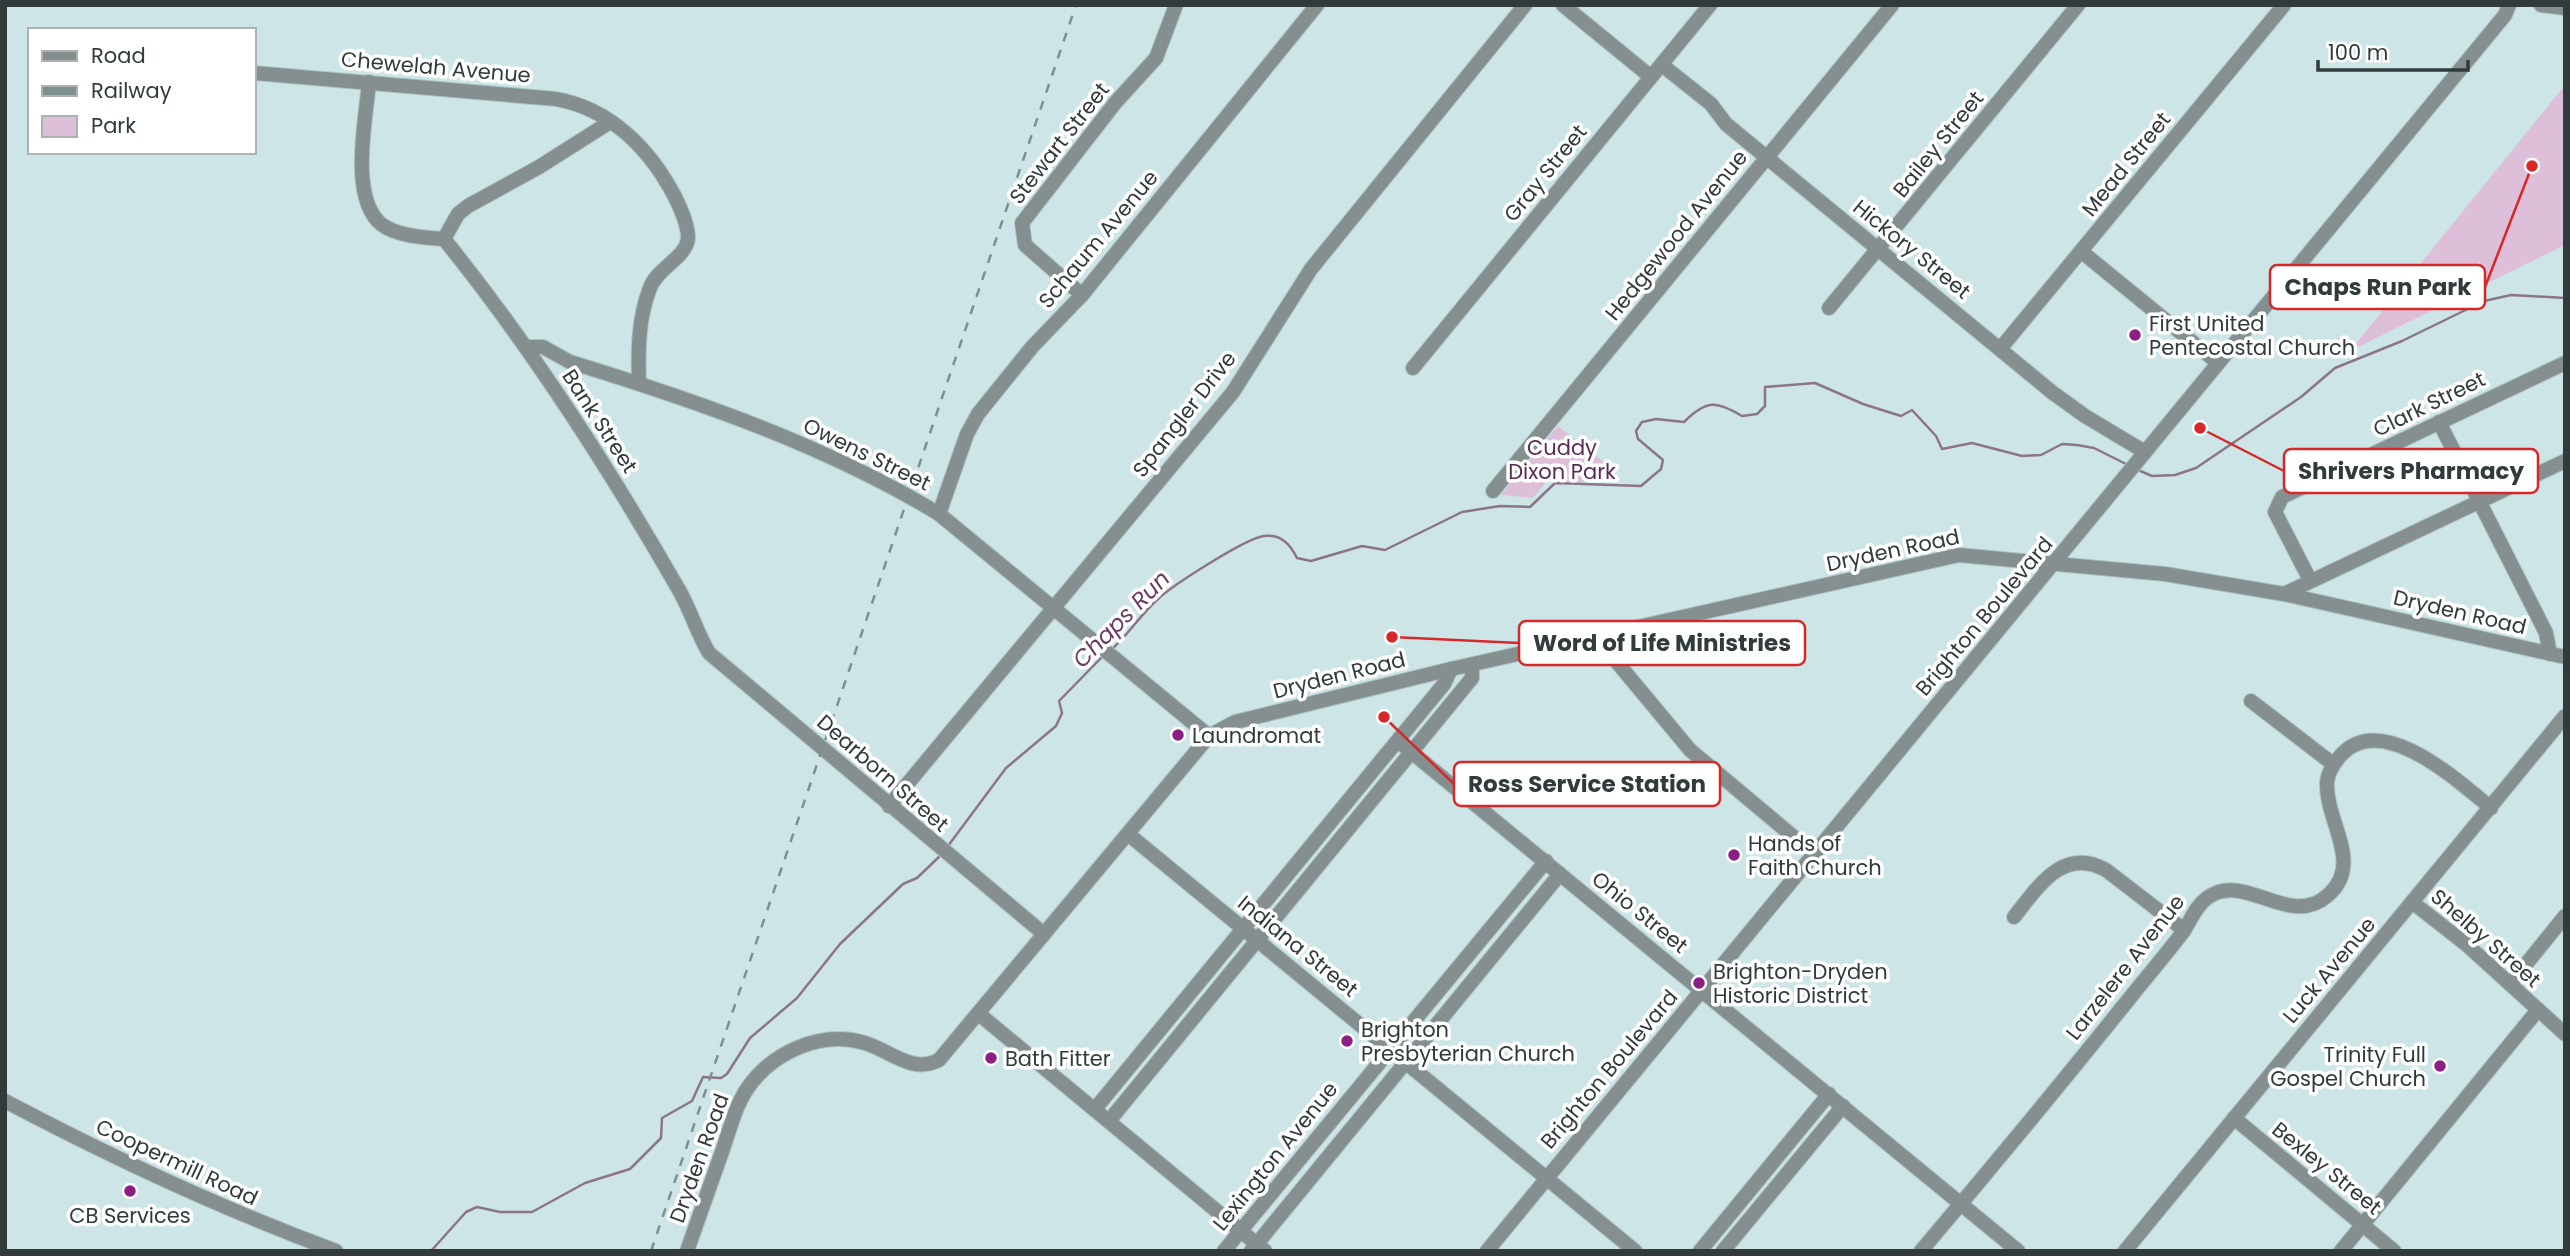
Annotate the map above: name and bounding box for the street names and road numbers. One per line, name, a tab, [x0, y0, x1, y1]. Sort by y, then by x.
street label: Chewelah Avenue	[340, 44, 532, 90]
street label: Stewart Street	[1002, 76, 1116, 210]
street label: Bailey Street	[1886, 85, 1990, 203]
street label: Mead Street	[2075, 106, 2177, 222]
street label: Gray Street	[1497, 118, 1593, 228]
street label: Hedgewood Avenue	[1598, 144, 1754, 326]
street label: Schaum Avenue	[1032, 164, 1164, 314]
street label: Hickory Street	[1847, 193, 1977, 305]
street label: Spangler Drive	[1126, 345, 1242, 483]
street label: Bank Street	[556, 363, 644, 479]
street label: Clark Street	[2368, 364, 2490, 444]
street label: Owens Street	[799, 411, 935, 497]
street label: Dryden Road	[1824, 522, 1962, 578]
street label: Brighton Boulevard	[1909, 530, 2059, 702]
street label: Dryden Road	[2391, 583, 2529, 641]
street label: Dryden Road	[1270, 645, 1408, 705]
street label: Dearborn Street	[811, 708, 955, 838]
street label: Ohio Street	[1586, 864, 1694, 960]
street label: Shelby Street	[2425, 882, 2547, 994]
street label: Larzelere Avenue	[2059, 888, 2191, 1046]
street label: Indiana Street	[1232, 889, 1364, 1003]
street label: Luck Avenue	[2276, 911, 2382, 1029]
street label: Brighton Boulevard	[1534, 983, 1684, 1155]
street label: Lexington Avenue	[1206, 1075, 1344, 1237]
street label: Dryden Road	[662, 1089, 736, 1227]
street label: Coopermill Road	[91, 1112, 263, 1212]
street label: Bexley Street	[2266, 1115, 2388, 1221]

